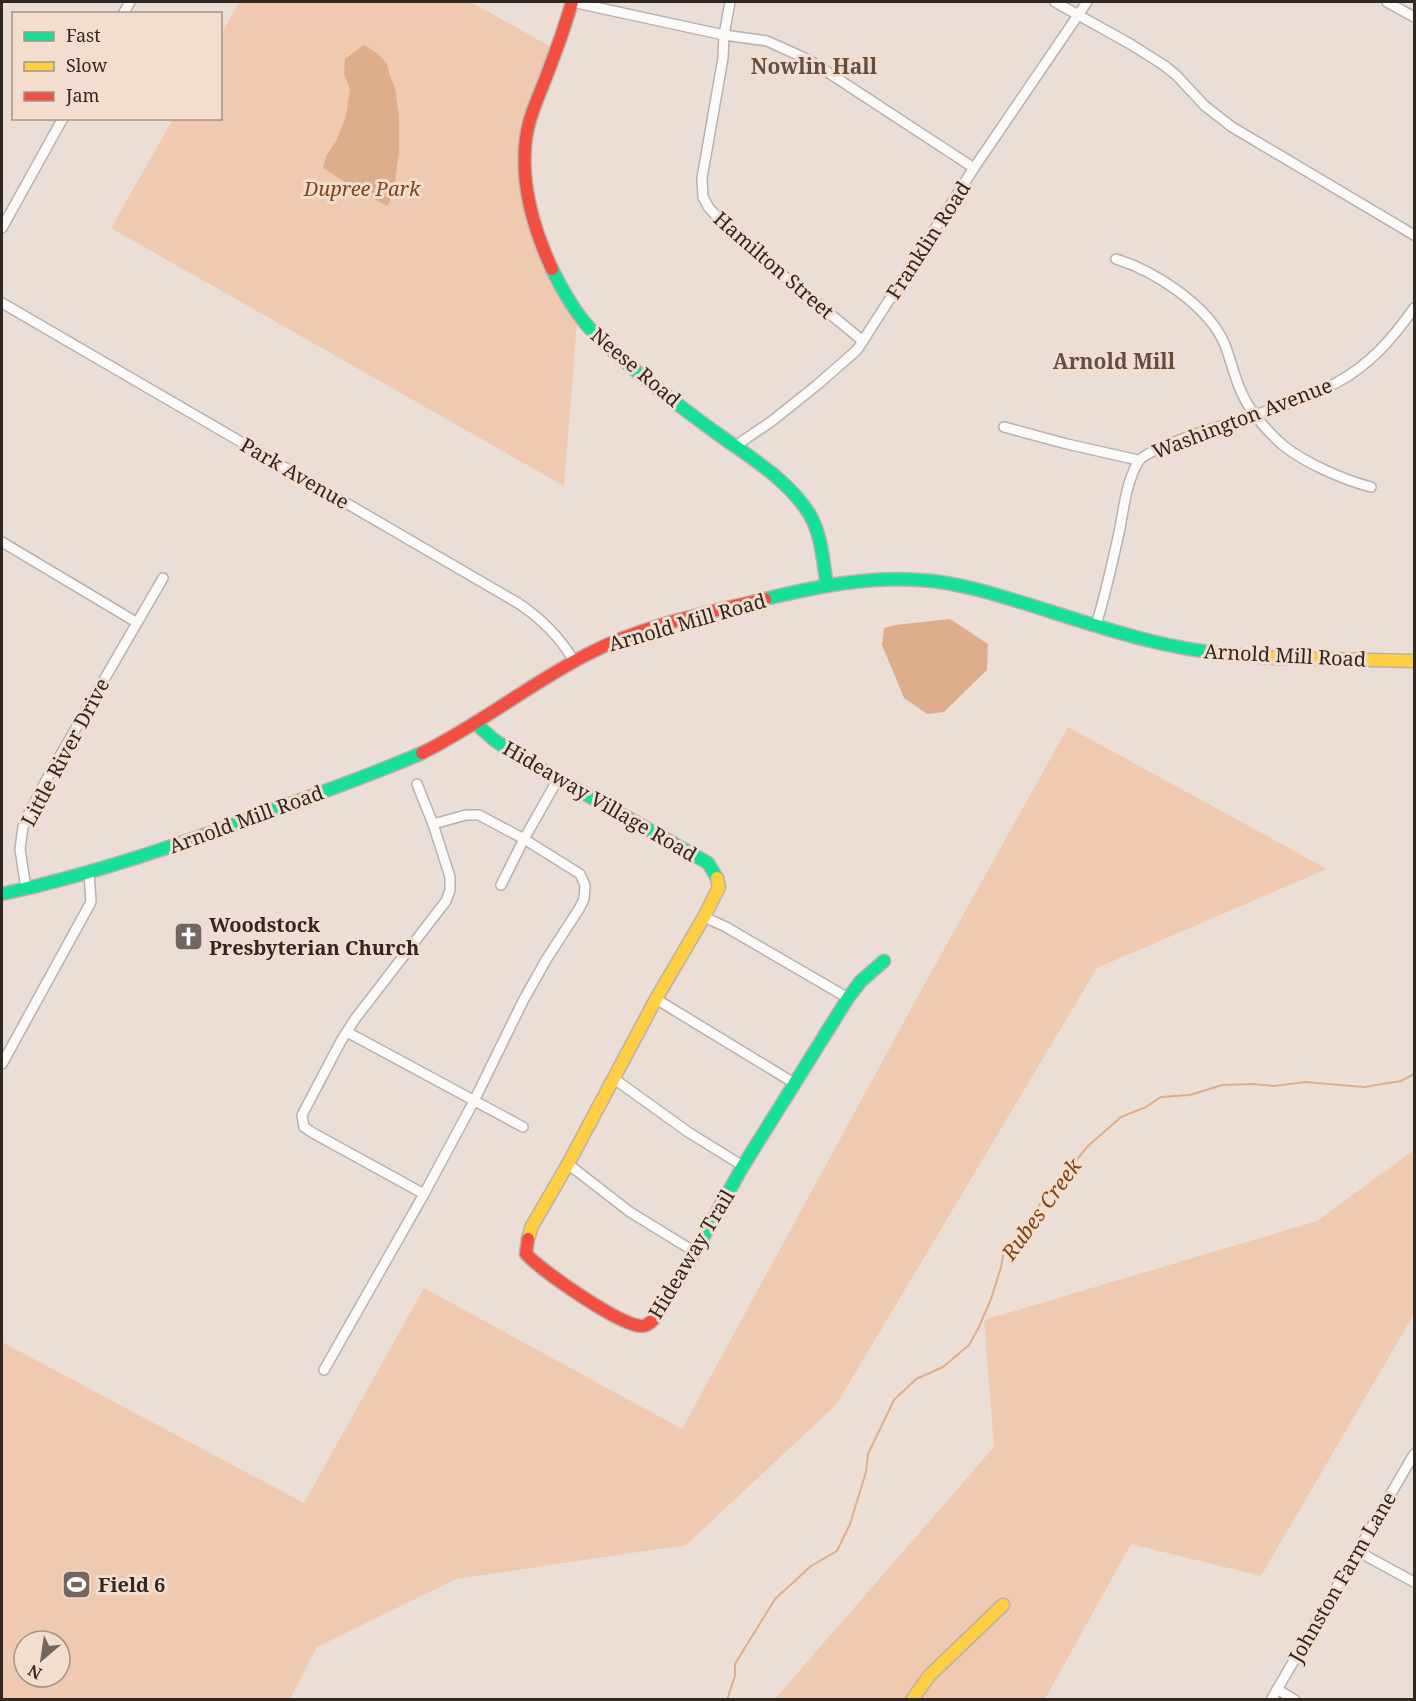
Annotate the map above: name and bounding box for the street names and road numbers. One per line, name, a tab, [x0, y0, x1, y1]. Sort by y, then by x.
street label: Franklin Road	[880, 176, 976, 304]
street label: Hamilton Street	[708, 205, 840, 325]
street label: Neese Road	[585, 321, 687, 413]
street label: Washington Avenue	[1148, 371, 1336, 465]
street label: Park Avenue	[236, 431, 354, 515]
street label: Arnold Mill Road	[605, 587, 769, 657]
street label: Arnold Mill Road	[1203, 637, 1367, 673]
street label: Little River Drive	[15, 673, 115, 831]
street label: Hideaway Village Road	[498, 734, 702, 868]
street label: Arnold Mill Road	[165, 779, 327, 859]
street label: Hideaway Trail	[642, 1184, 740, 1324]
street label: Johnston Farm Lane	[1282, 1487, 1402, 1668]

